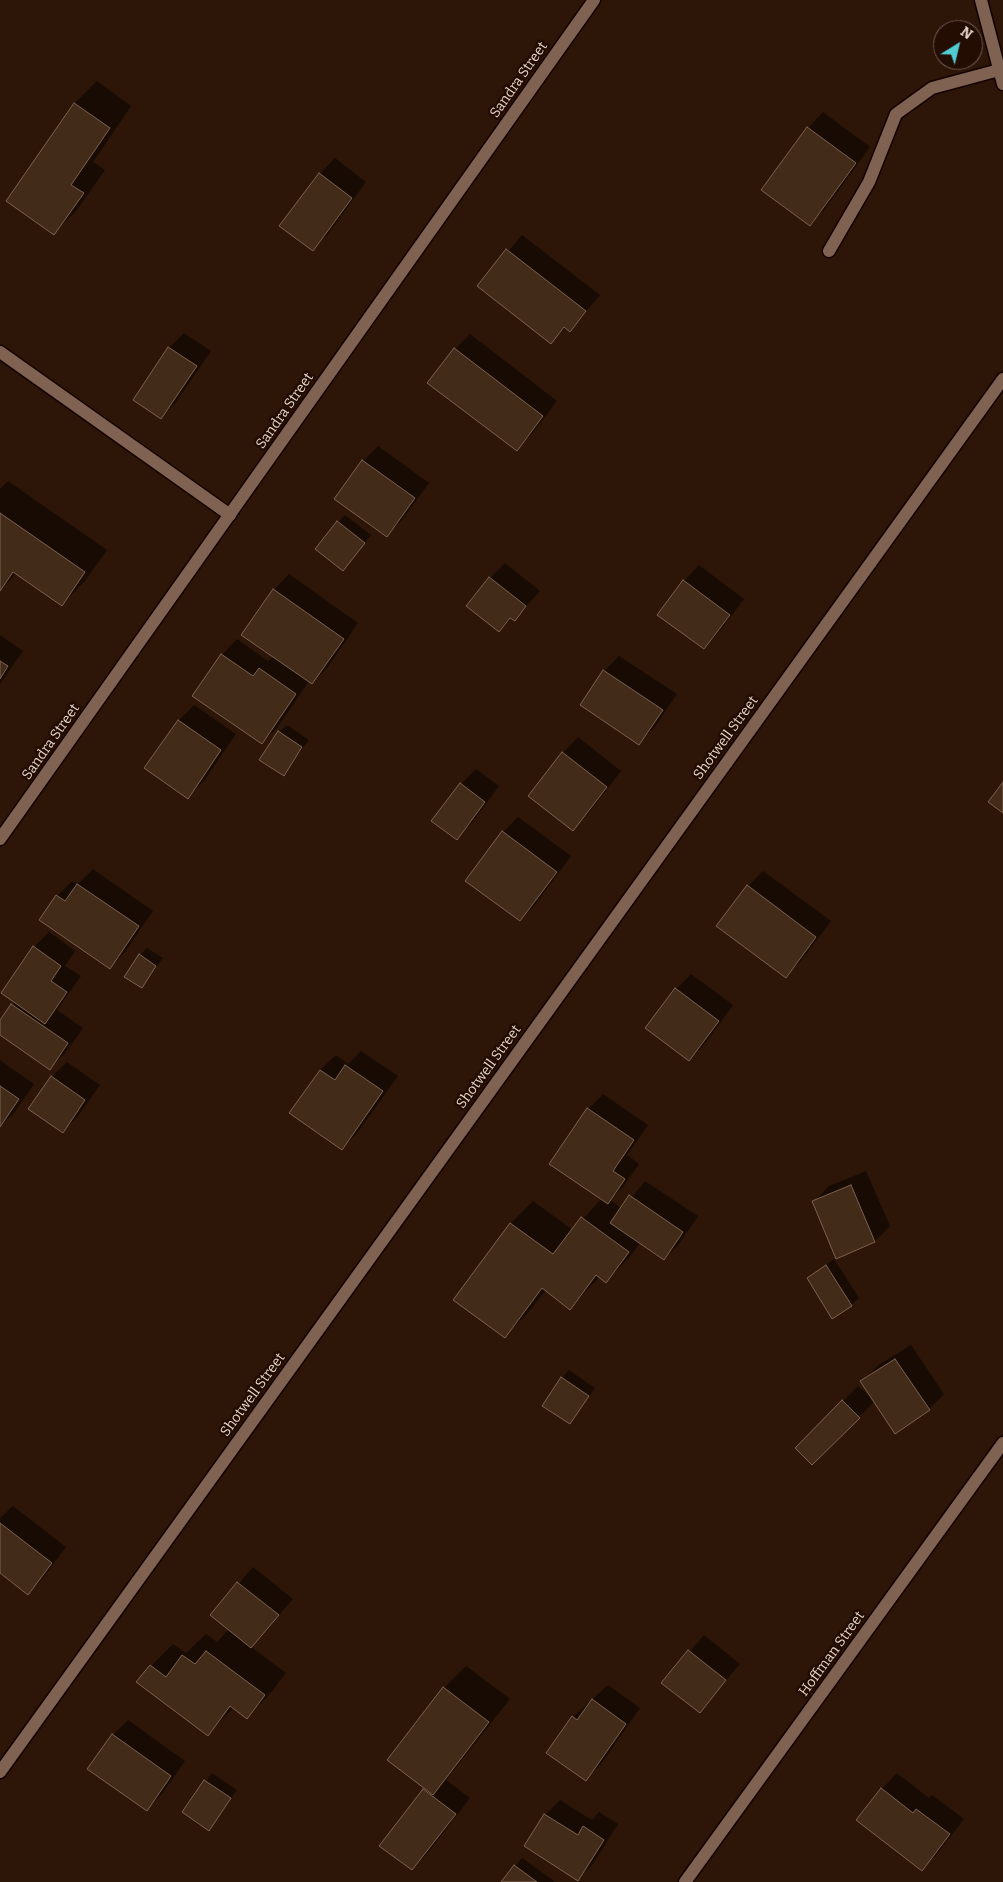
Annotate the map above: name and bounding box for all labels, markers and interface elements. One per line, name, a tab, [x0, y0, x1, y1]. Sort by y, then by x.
north arrow	[933, 20, 983, 70]
text: N	[957, 23, 976, 43]
street label: Sandra Street	[487, 39, 551, 121]
street label: Sandra Street	[253, 370, 317, 452]
street label: Shotwell Street	[690, 693, 762, 783]
street label: Sandra Street	[19, 701, 83, 783]
street label: Shotwell Street	[453, 1022, 525, 1112]
street label: Shotwell Street	[217, 1350, 289, 1440]
street label: Hoffman Street	[796, 1608, 868, 1700]

